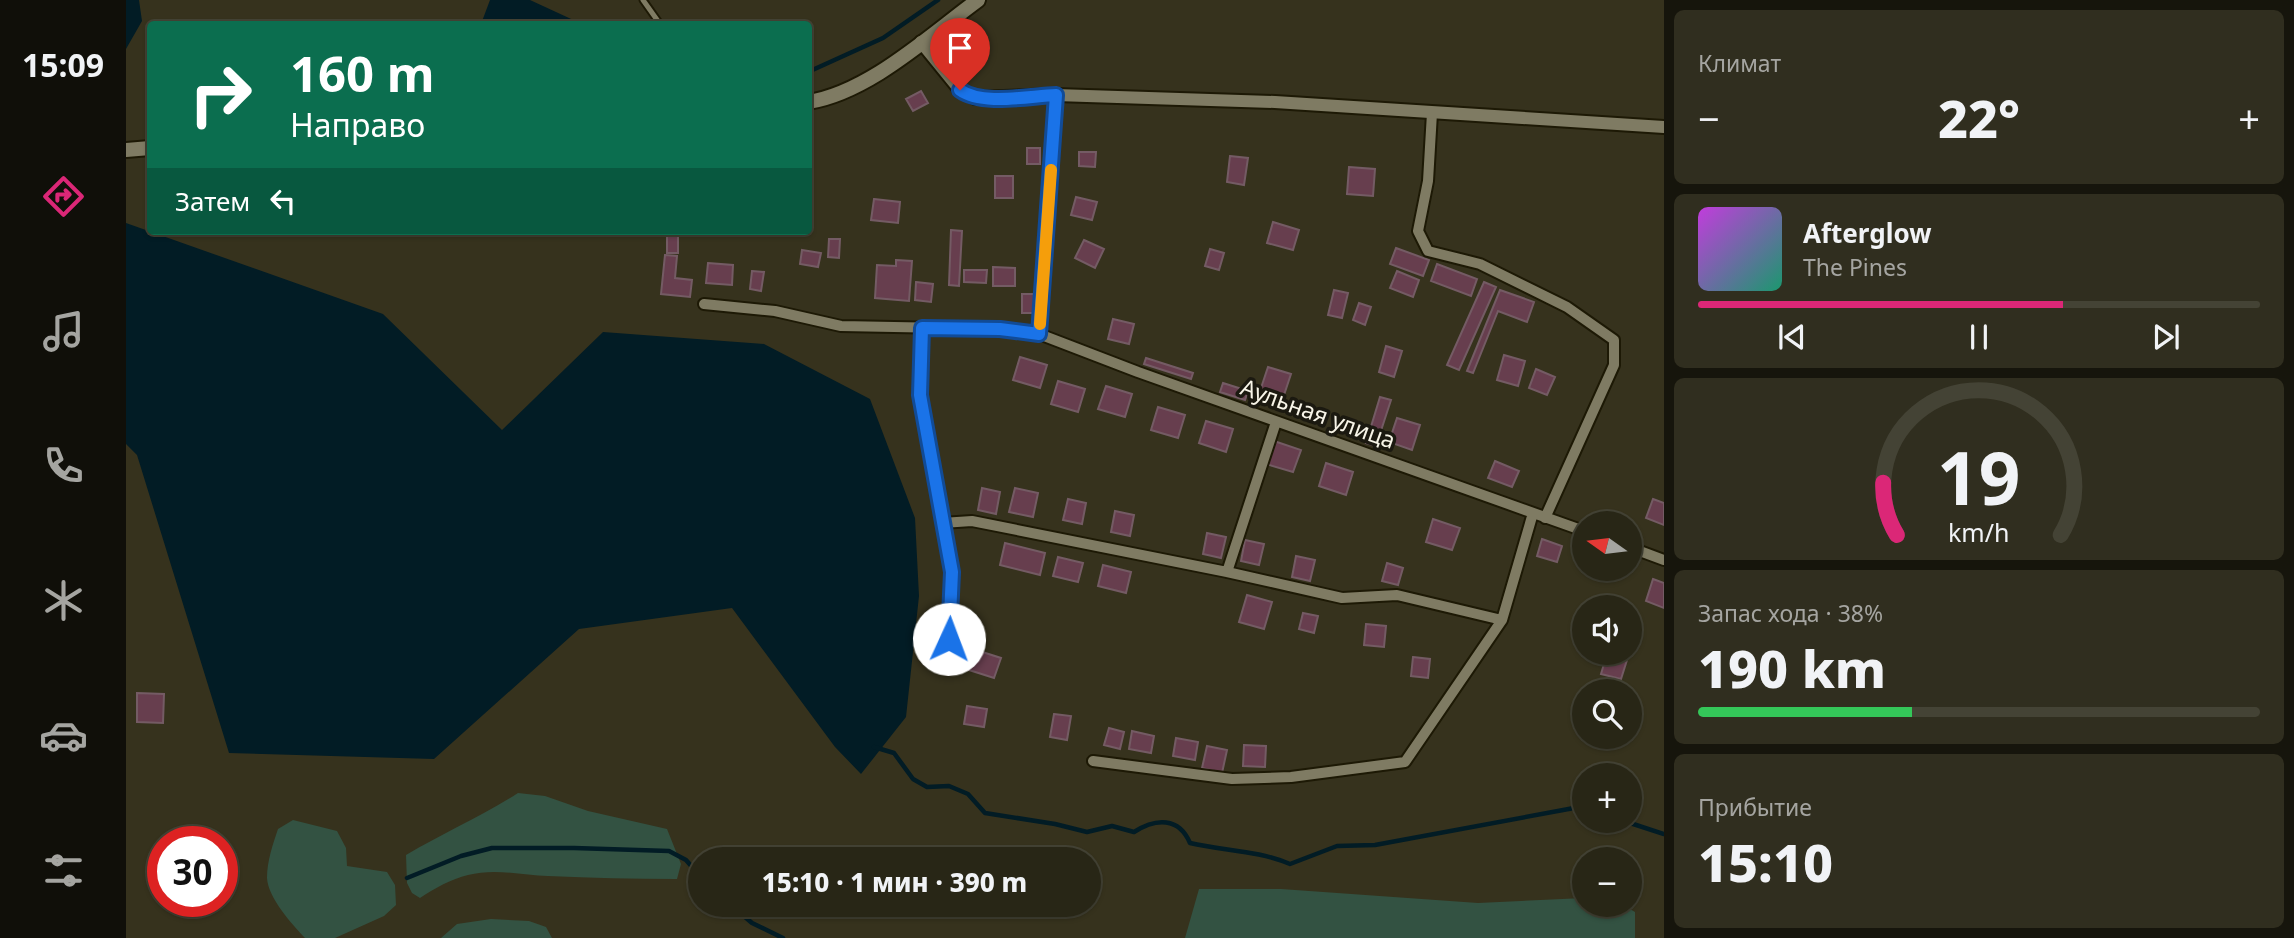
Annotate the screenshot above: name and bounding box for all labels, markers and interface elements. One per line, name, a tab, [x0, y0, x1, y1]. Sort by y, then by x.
pin	[930, 18, 990, 90]
icon: arrive	[941, 29, 979, 67]
text: 160 m	[290, 40, 435, 106]
text: 15:09	[22, 43, 104, 86]
text: Климат	[1698, 47, 1781, 79]
icon: right	[175, 49, 266, 140]
text: 22°	[1938, 82, 2020, 153]
text: −	[1698, 92, 1720, 144]
text: +	[2238, 92, 2260, 144]
text: Направо	[290, 103, 425, 146]
icon: directions	[39, 172, 88, 221]
icon: left	[264, 182, 302, 220]
text: Затем	[175, 183, 250, 219]
text: Afterglow	[1803, 215, 1931, 251]
text: The Pines	[1803, 251, 1907, 283]
icon: music	[39, 307, 88, 356]
icon: previous	[1773, 318, 1811, 356]
icon: pause	[1960, 318, 1998, 356]
icon: next	[2147, 318, 2185, 356]
street label: Аульная улица	[1237, 370, 1400, 456]
text: 19	[1937, 427, 2021, 526]
icon: phone	[39, 441, 88, 490]
north arrow	[1572, 511, 1642, 581]
map controls	[1572, 511, 1642, 917]
text: km/h	[1948, 515, 2010, 549]
icon: climate	[39, 576, 88, 625]
button: sound	[1572, 595, 1642, 665]
text: Запас хода · 38%	[1698, 597, 1883, 629]
position arrow	[912, 602, 986, 676]
text: 190 km	[1698, 632, 1886, 703]
button: search	[1572, 679, 1642, 749]
icon: car	[39, 711, 88, 760]
button: +	[1572, 763, 1642, 833]
text: Прибытие	[1698, 791, 1812, 823]
speed limit sign: 30	[147, 826, 238, 917]
text: 15:10	[1698, 826, 1833, 897]
icon: filters	[39, 846, 88, 895]
button: −	[1572, 847, 1642, 917]
text: 15:10 · 1 мин · 390 m	[762, 864, 1027, 900]

